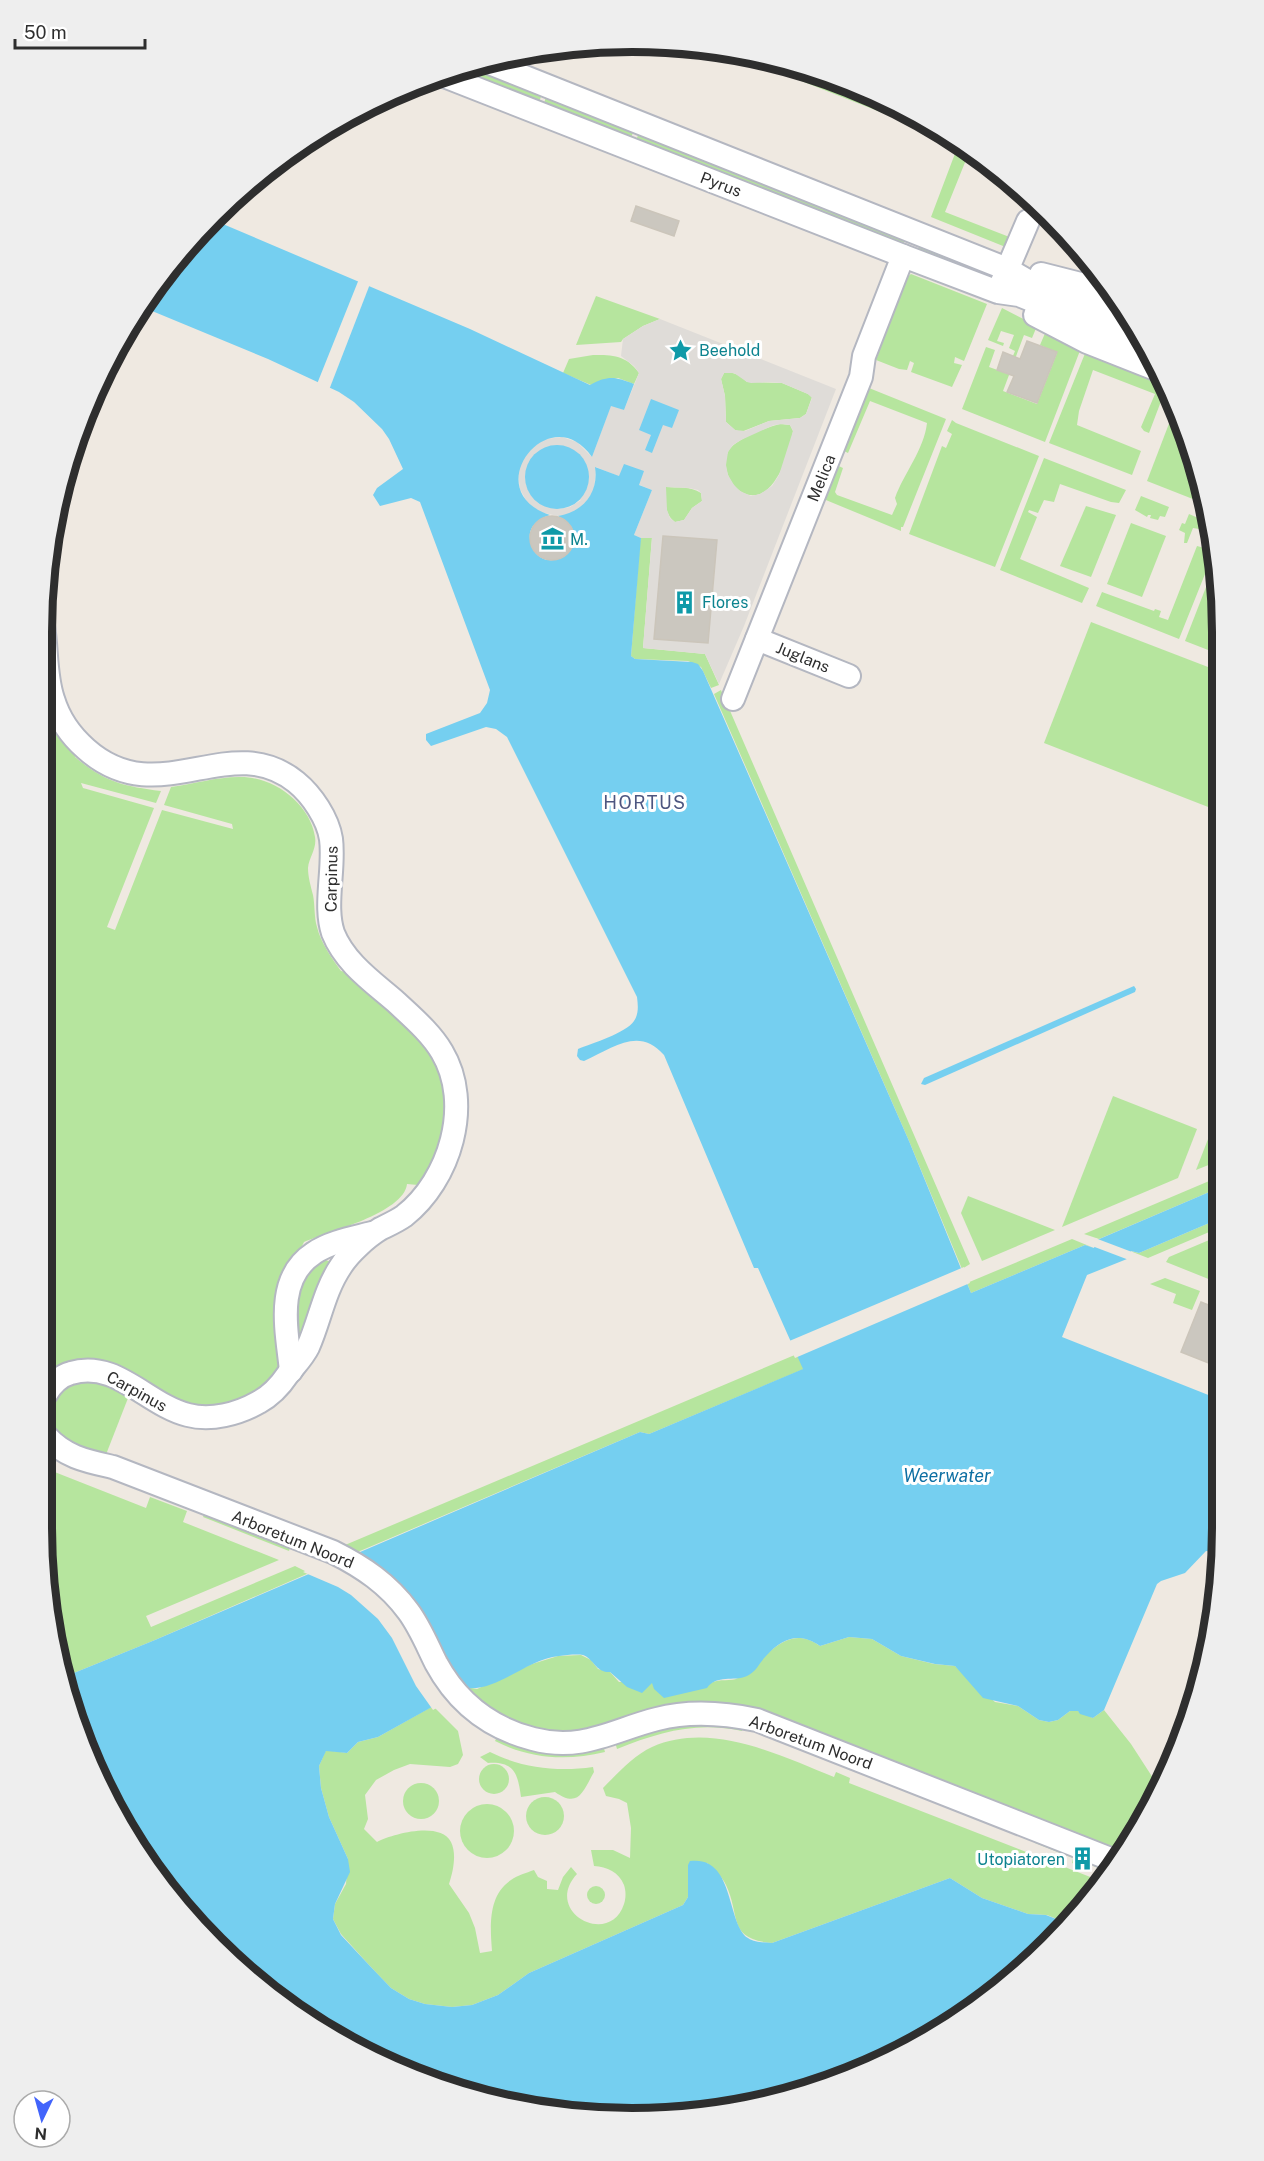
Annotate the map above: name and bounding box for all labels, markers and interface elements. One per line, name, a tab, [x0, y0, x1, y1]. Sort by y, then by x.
scale bar	[15, 12, 146, 50]
text: 50 m	[24, 22, 67, 43]
street label: Pyrus	[697, 168, 744, 201]
place icon: Beehold	[668, 337, 694, 363]
place label: Beehold	[699, 341, 760, 360]
street label: Melica	[803, 452, 840, 505]
museum icon: M.	[539, 526, 565, 552]
place label: M.	[570, 530, 588, 549]
building icon: Flores	[671, 589, 697, 615]
place label: Flores	[702, 593, 748, 612]
street label: Juglans	[773, 638, 832, 677]
district label: HORTUS	[603, 792, 687, 813]
street label: Carpinus	[321, 846, 342, 912]
street label: Carpinus	[103, 1367, 170, 1416]
water label: Weerwater	[903, 1465, 991, 1486]
street label: Arboretum Noord	[229, 1506, 357, 1573]
street label: Arboretum Noord	[746, 1711, 875, 1774]
building icon: Utopiatoren	[1070, 1846, 1096, 1872]
place label: Utopiatoren	[977, 1850, 1065, 1869]
north arrow	[12, 2089, 72, 2149]
text: N	[34, 2123, 48, 2143]

